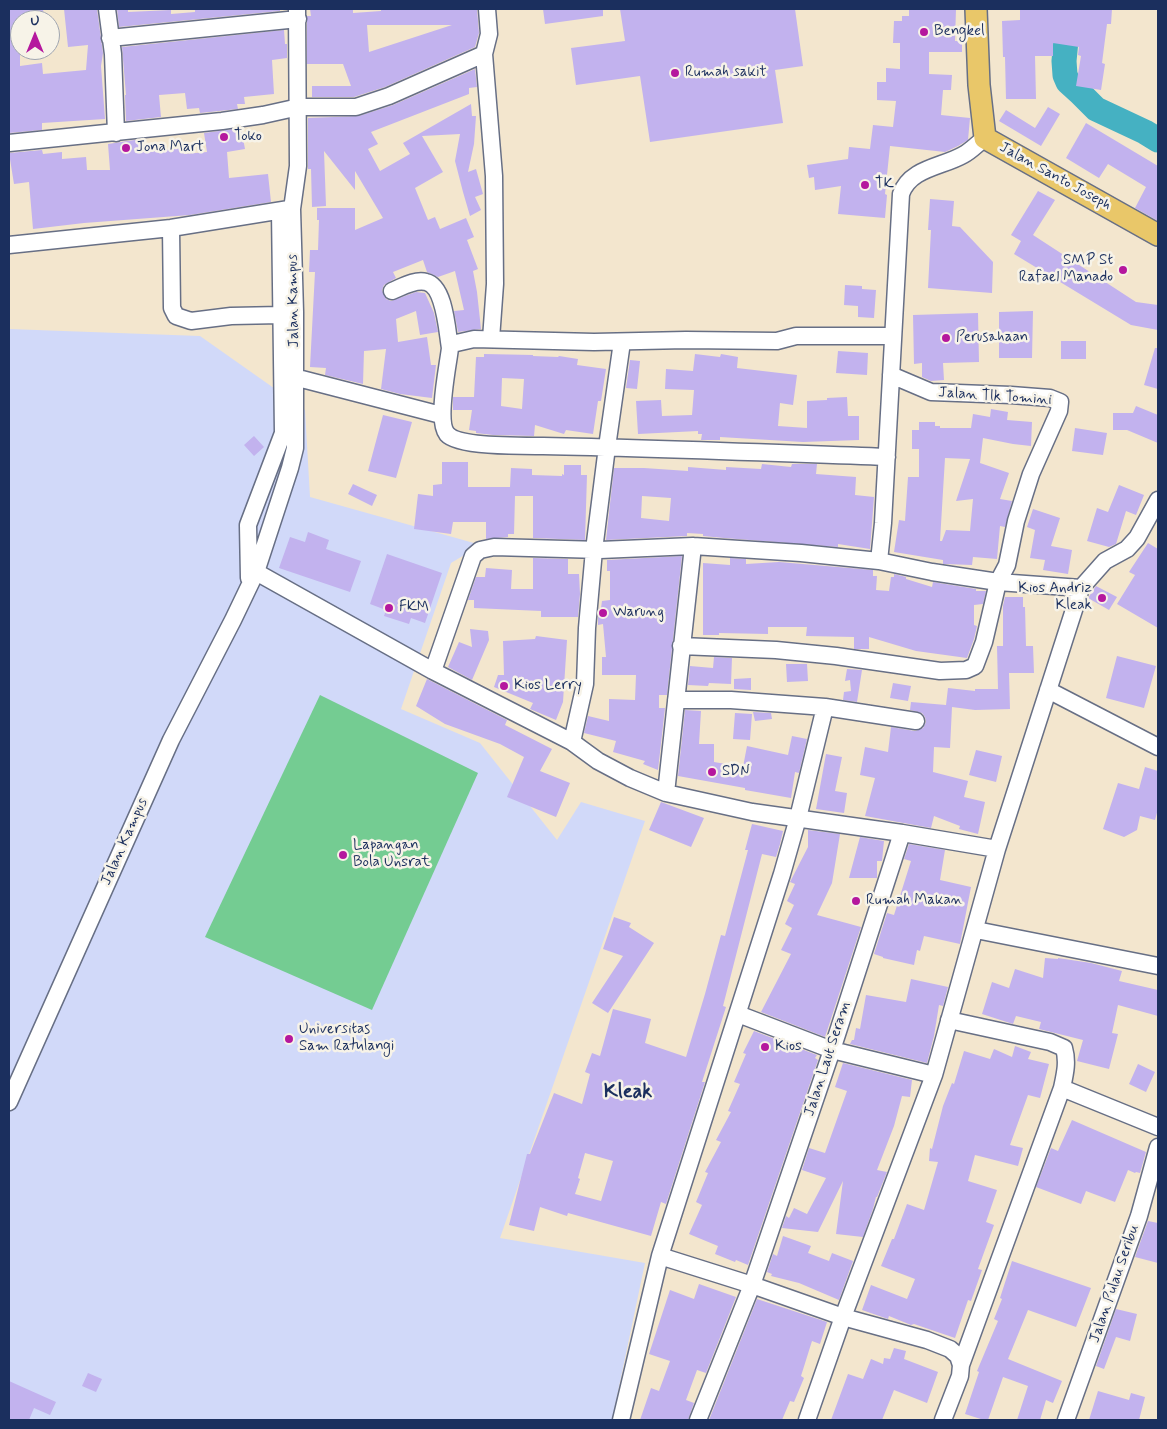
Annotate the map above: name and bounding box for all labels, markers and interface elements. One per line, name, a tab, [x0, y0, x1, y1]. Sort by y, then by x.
north arrow	[10, 10, 60, 60]
text: U	[30, 12, 40, 30]
place label: Bengkel	[934, 23, 985, 41]
marker: Bengkel	[918, 26, 930, 38]
place label: Rumah sakit	[685, 64, 766, 82]
marker: Rumah sakit	[669, 67, 681, 79]
place label: Toko	[234, 128, 262, 146]
marker: Toko	[218, 131, 230, 143]
place label: Jona Mart	[136, 139, 204, 157]
street label: Jalan Santo Joseph	[996, 139, 1114, 215]
marker: Jona Mart	[120, 142, 132, 154]
place label: TK	[875, 176, 894, 194]
marker: TK	[859, 179, 871, 191]
place label: SMP St Rafael Manado	[1019, 252, 1113, 287]
street label: Jalan Kampus	[284, 254, 304, 348]
marker: SMP St Rafael Manado	[1117, 264, 1129, 276]
place label: Perusahaan	[956, 329, 1028, 347]
marker: Perusahaan	[940, 332, 952, 344]
street label: Jalan Tlk Tomini	[938, 384, 1052, 410]
place label: Kios Andriz Kleak	[1018, 580, 1092, 615]
marker: Kios Andriz Kleak	[1096, 592, 1108, 604]
place label: FKM	[399, 599, 429, 617]
marker: FKM	[383, 602, 395, 614]
place label: Warung	[613, 604, 664, 622]
marker: Warung	[597, 607, 609, 619]
place label: Kios Lerry	[514, 677, 582, 695]
marker: Kios Lerry	[498, 680, 510, 692]
place label: SDN	[722, 763, 750, 781]
marker: SDN	[706, 766, 718, 778]
street label: Jalan Kampus	[98, 796, 152, 888]
place label: Lapangan Bola Unsrat	[353, 837, 430, 872]
marker: Lapangan Bola Unsrat	[337, 849, 349, 861]
place label: Rumah Makan	[866, 892, 962, 910]
marker: Rumah Makan	[850, 895, 862, 907]
street label: Jalan Laut Seram	[801, 999, 855, 1119]
place label: Universitas Sam Ratulangi	[299, 1021, 394, 1056]
marker: Universitas Sam Ratulangi	[283, 1033, 295, 1045]
place label: Kios	[775, 1038, 802, 1056]
marker: Kios	[759, 1041, 771, 1053]
district label: Kleak	[604, 1081, 652, 1105]
street label: Jalan Pulau Seribu	[1086, 1223, 1144, 1345]

